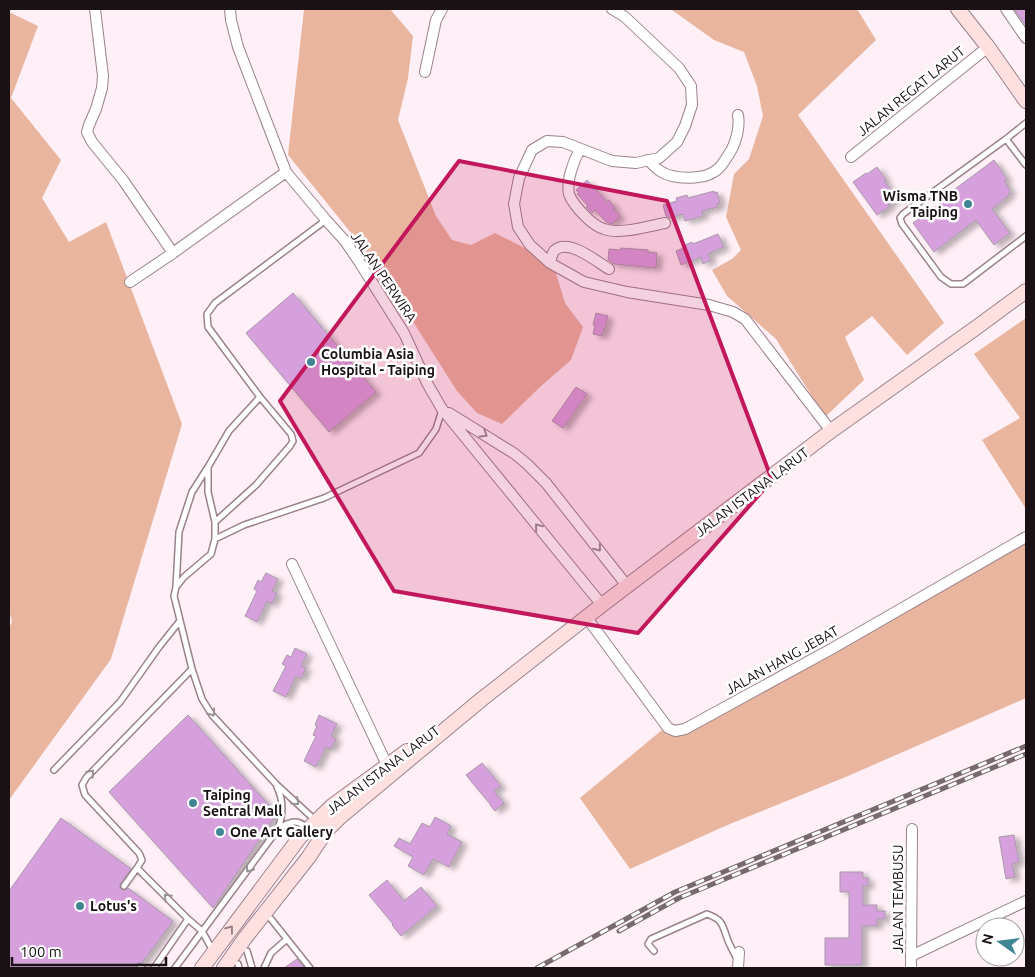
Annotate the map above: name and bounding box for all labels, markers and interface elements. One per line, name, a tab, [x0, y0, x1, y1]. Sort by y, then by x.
street label: JALAN REGAT LARUT	[854, 43, 968, 139]
place label: Wisma TNB Taiping	[883, 188, 958, 220]
marker: Wisma TNB Taiping	[962, 198, 974, 210]
street label: JALAN PERWIRA	[348, 229, 420, 325]
place label: Columbia Asia Hospital - Taiping	[321, 346, 435, 378]
marker: Columbia Asia Hospital - Taiping	[305, 356, 317, 368]
one-way arrow	[478, 428, 487, 438]
street label: JALAN ISTANA LARUT	[692, 444, 812, 540]
one-way arrow	[536, 524, 544, 533]
one-way arrow	[592, 542, 600, 551]
street label: JALAN HANG JEBAT	[723, 622, 842, 698]
one-way arrow	[206, 707, 214, 716]
street label: JALAN ISTANA LARUT	[323, 722, 443, 818]
one-way arrow	[85, 769, 94, 778]
place label: Taiping Sentral Mall	[203, 787, 283, 819]
one-way arrow	[291, 796, 300, 805]
marker: Taiping Sentral Mall	[187, 797, 199, 809]
place label: One Art Gallery	[230, 824, 334, 840]
marker: One Art Gallery	[214, 826, 226, 838]
street label: JALAN TEMBUSU	[890, 845, 906, 953]
one-way arrow	[246, 863, 254, 872]
one-way arrow	[164, 894, 173, 903]
place label: Lotus's	[90, 898, 137, 914]
marker: Lotus's	[74, 900, 86, 912]
north arrow	[975, 917, 1025, 967]
one-way arrow	[225, 926, 233, 935]
text: N	[978, 932, 996, 946]
scale bar	[12, 934, 166, 966]
text: 100 m	[20, 943, 62, 960]

